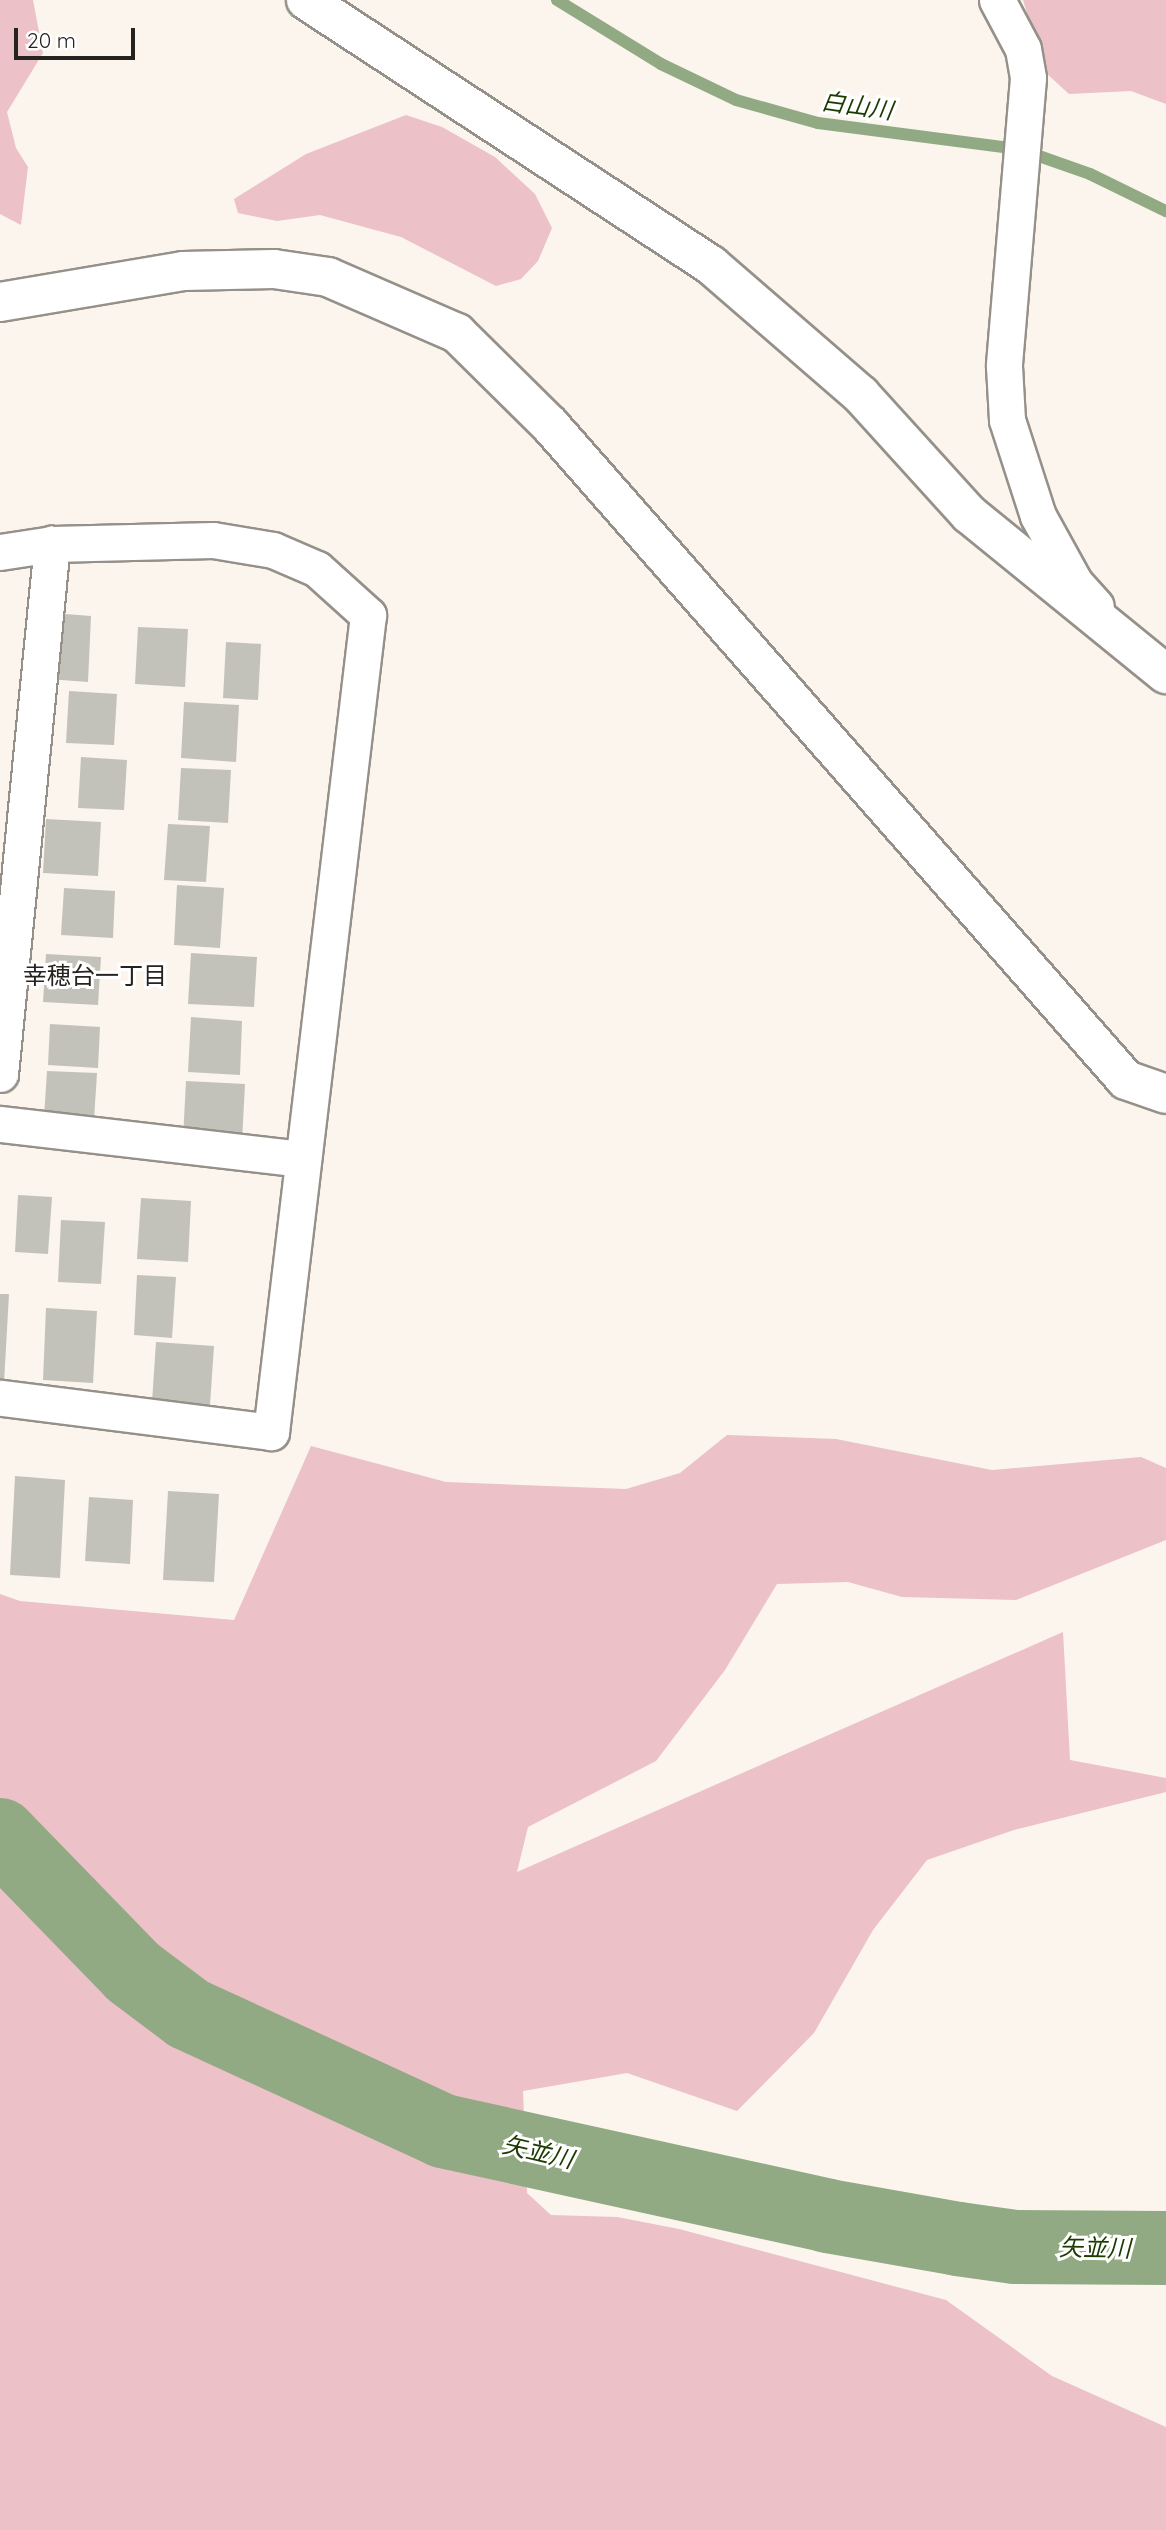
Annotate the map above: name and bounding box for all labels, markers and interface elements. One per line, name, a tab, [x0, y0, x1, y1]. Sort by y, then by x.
scale bar	[18, 14, 138, 58]
text: 20 m	[27, 27, 76, 53]
water label: 白山川	[819, 87, 895, 125]
district label: 幸穂台一丁目	[23, 962, 167, 990]
water label: 矢並川	[500, 2130, 576, 2174]
water label: 矢並川	[1059, 2233, 1131, 2263]

